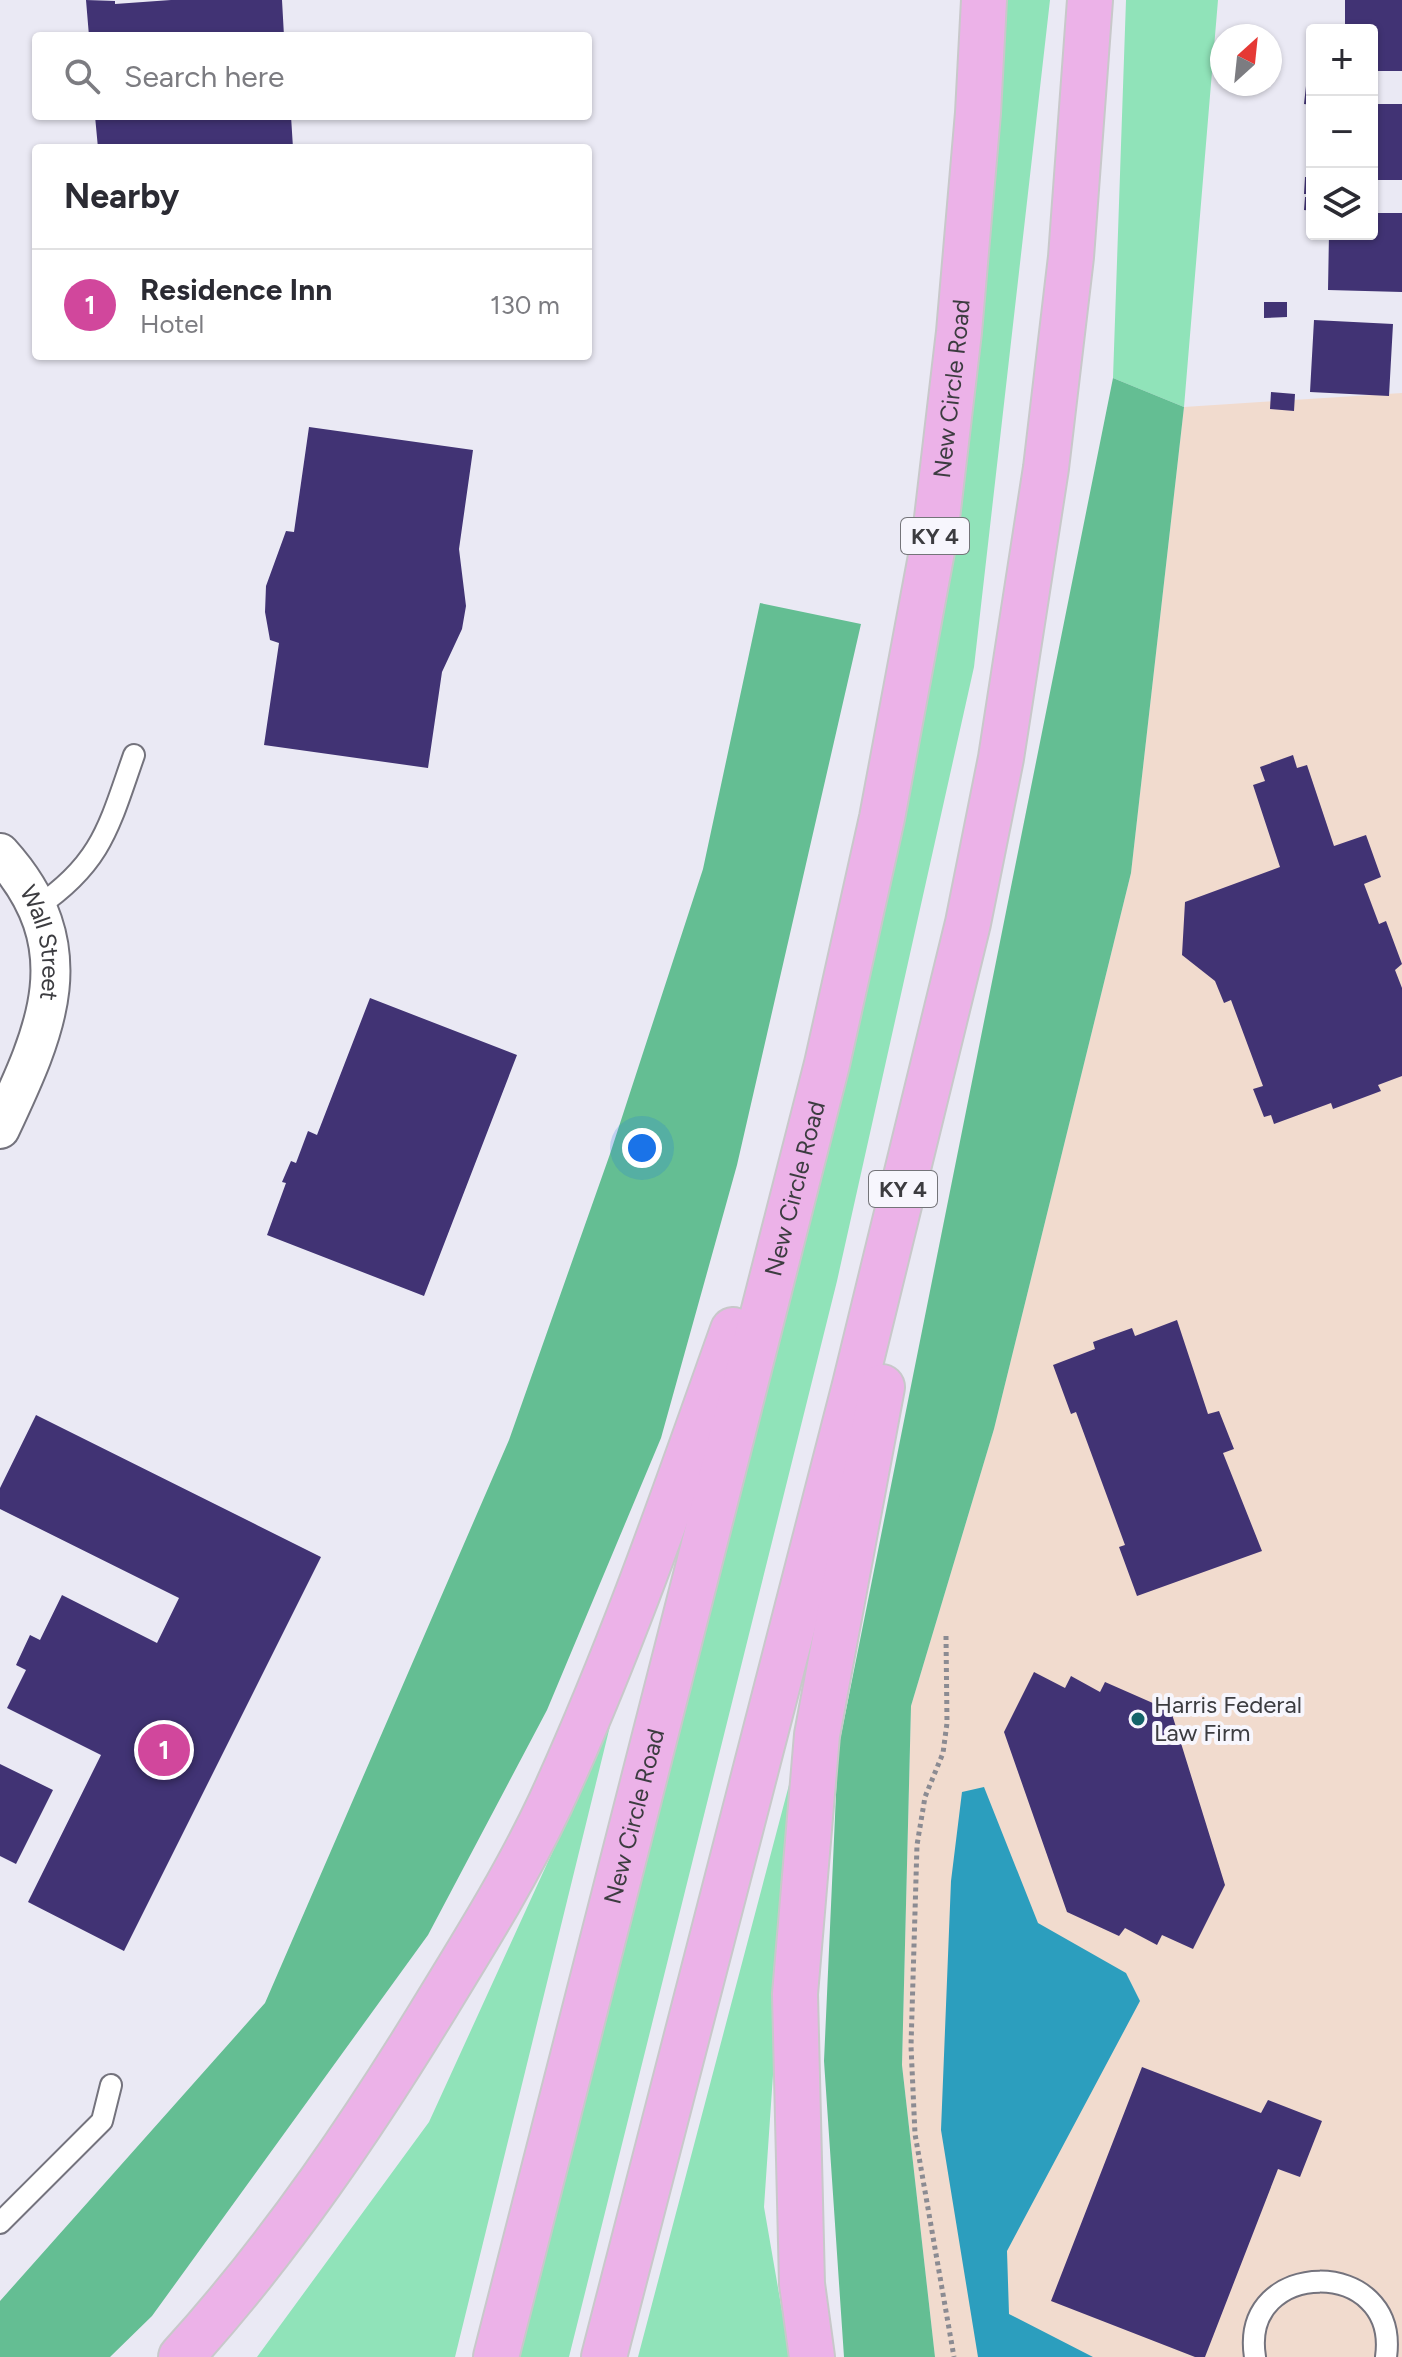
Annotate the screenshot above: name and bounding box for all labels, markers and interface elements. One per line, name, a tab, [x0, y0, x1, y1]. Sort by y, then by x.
north arrow	[1210, 24, 1282, 96]
map controls	[1306, 24, 1378, 240]
button: +	[1306, 24, 1378, 96]
search box	[32, 32, 592, 120]
icon: search	[60, 54, 104, 98]
text: Search here	[124, 58, 284, 95]
button: −	[1306, 96, 1378, 168]
button: layers	[1306, 168, 1378, 240]
text: Nearby	[64, 176, 179, 217]
text: Residence Inn	[140, 271, 332, 308]
text: 1	[85, 289, 95, 321]
text: 130 m	[490, 289, 560, 321]
street label: New Circle Road	[927, 298, 976, 480]
text: Hotel	[140, 308, 204, 340]
road number: KY 4	[901, 518, 969, 554]
street label: Wall Street	[14, 880, 66, 1003]
street label: New Circle Road	[758, 1098, 831, 1279]
your location	[622, 1128, 662, 1168]
road number: KY 4	[869, 1171, 937, 1207]
place label: Harris Federal Law Firm	[1154, 1690, 1302, 1747]
marker: Harris Federal Law Firm	[1129, 1710, 1147, 1728]
pin: 1	[138, 1720, 190, 1780]
street label: New Circle Road	[598, 1726, 670, 1907]

